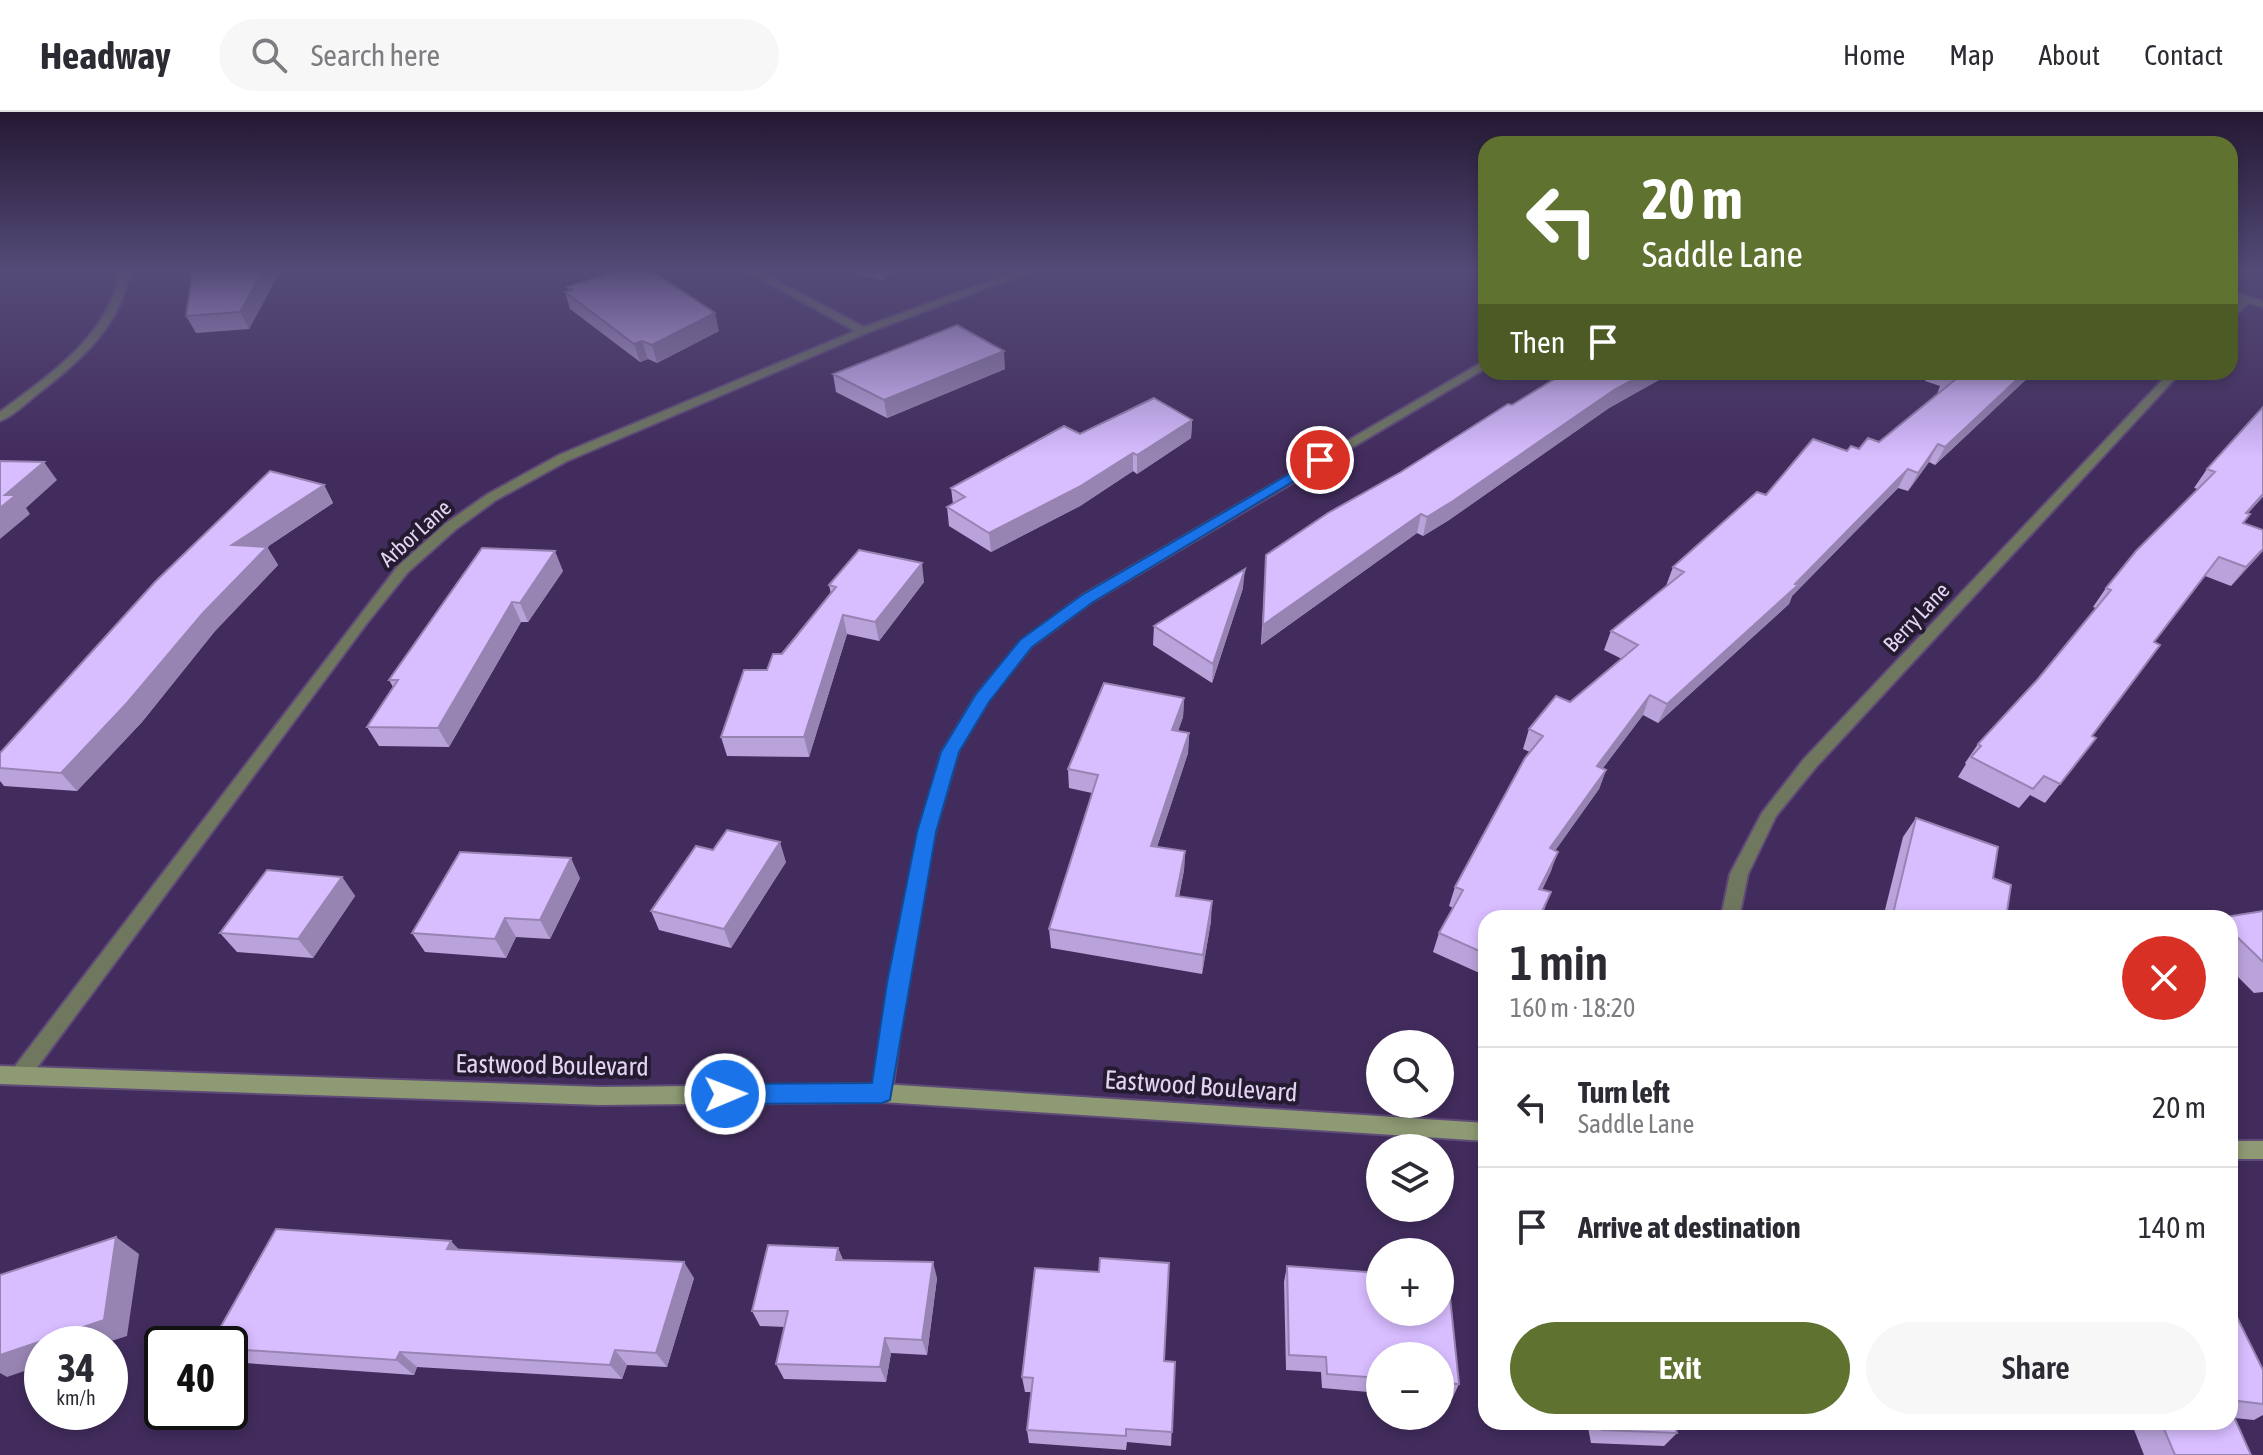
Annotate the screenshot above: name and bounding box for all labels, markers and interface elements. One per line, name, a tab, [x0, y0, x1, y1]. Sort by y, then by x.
search box	[219, 19, 779, 91]
icon: search	[247, 33, 291, 77]
text: Headway	[40, 34, 171, 77]
text: Search here	[311, 38, 440, 72]
text: Home	[1843, 39, 1905, 71]
text: Map	[1949, 39, 1994, 71]
text: About	[2038, 39, 2100, 71]
text: Contact	[2144, 39, 2223, 71]
text: 20 m	[1642, 167, 1743, 231]
icon: left	[1510, 168, 1614, 272]
text: Saddle Lane	[1642, 233, 1803, 275]
icon: arrive	[1581, 320, 1625, 364]
text: Then	[1510, 325, 1565, 359]
pin	[1286, 426, 1354, 494]
icon: arrive	[1298, 438, 1342, 482]
street label: Arbor Lane	[374, 494, 456, 572]
street label: Berry Lane	[1878, 577, 1954, 657]
text: 1 min	[1510, 935, 1608, 990]
button: close	[2122, 936, 2206, 1020]
text: 160 m · 18:20	[1510, 993, 1635, 1023]
map controls	[1366, 1030, 1454, 1430]
button: search	[1366, 1030, 1454, 1118]
street label: Eastwood Boulevard	[455, 1048, 649, 1082]
position arrow	[683, 1052, 767, 1136]
street label: Eastwood Boulevard	[1104, 1064, 1298, 1108]
text: Turn left	[1578, 1075, 1670, 1109]
icon: left	[1510, 1085, 1554, 1129]
text: 20 m	[2152, 1090, 2206, 1124]
text: Saddle Lane	[1578, 1109, 1694, 1139]
button: layers	[1366, 1134, 1454, 1222]
icon: arrive	[1510, 1205, 1554, 1249]
text: Arrive at destination	[1578, 1210, 1800, 1244]
text: 140 m	[2138, 1210, 2206, 1244]
button: +	[1366, 1238, 1454, 1326]
button: Exit	[1510, 1322, 1850, 1414]
button: Share	[1866, 1322, 2206, 1414]
speed limit sign: 40	[144, 1326, 248, 1430]
button: −	[1366, 1342, 1454, 1430]
text: 34	[57, 1345, 95, 1390]
text: km/h	[56, 1386, 96, 1409]

